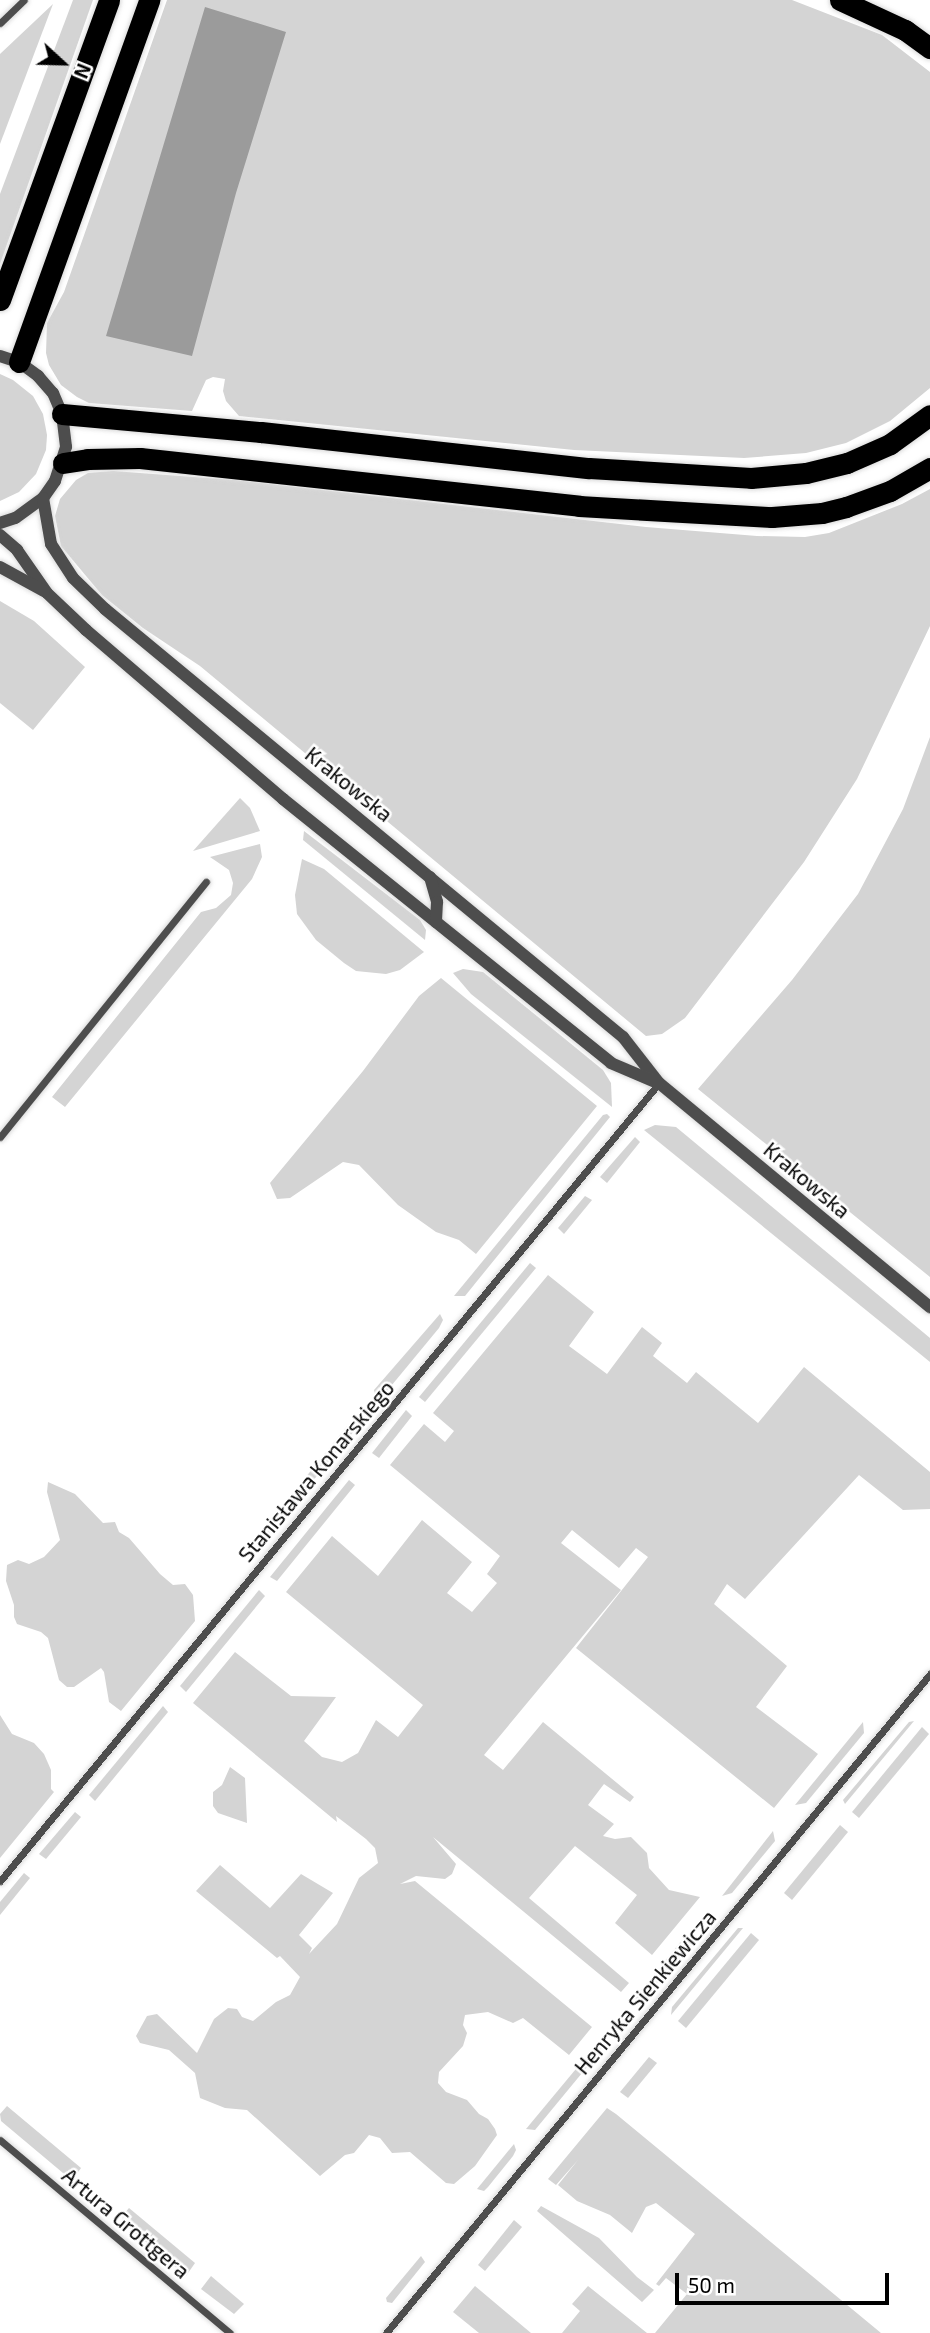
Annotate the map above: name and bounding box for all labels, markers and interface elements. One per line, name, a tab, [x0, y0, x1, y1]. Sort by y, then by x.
north arrow	[28, 28, 98, 98]
text: N	[70, 60, 96, 82]
street label: Krakowska	[300, 741, 398, 827]
street label: Krakowska	[759, 1137, 855, 1223]
street label: Stanisława Konarskiego	[233, 1375, 399, 1567]
street label: Henryka Sienkiewicza	[569, 1905, 721, 2079]
street label: Artura Grottgera	[57, 2163, 195, 2283]
scale bar	[678, 2260, 892, 2304]
text: 50 m	[688, 2272, 735, 2297]

